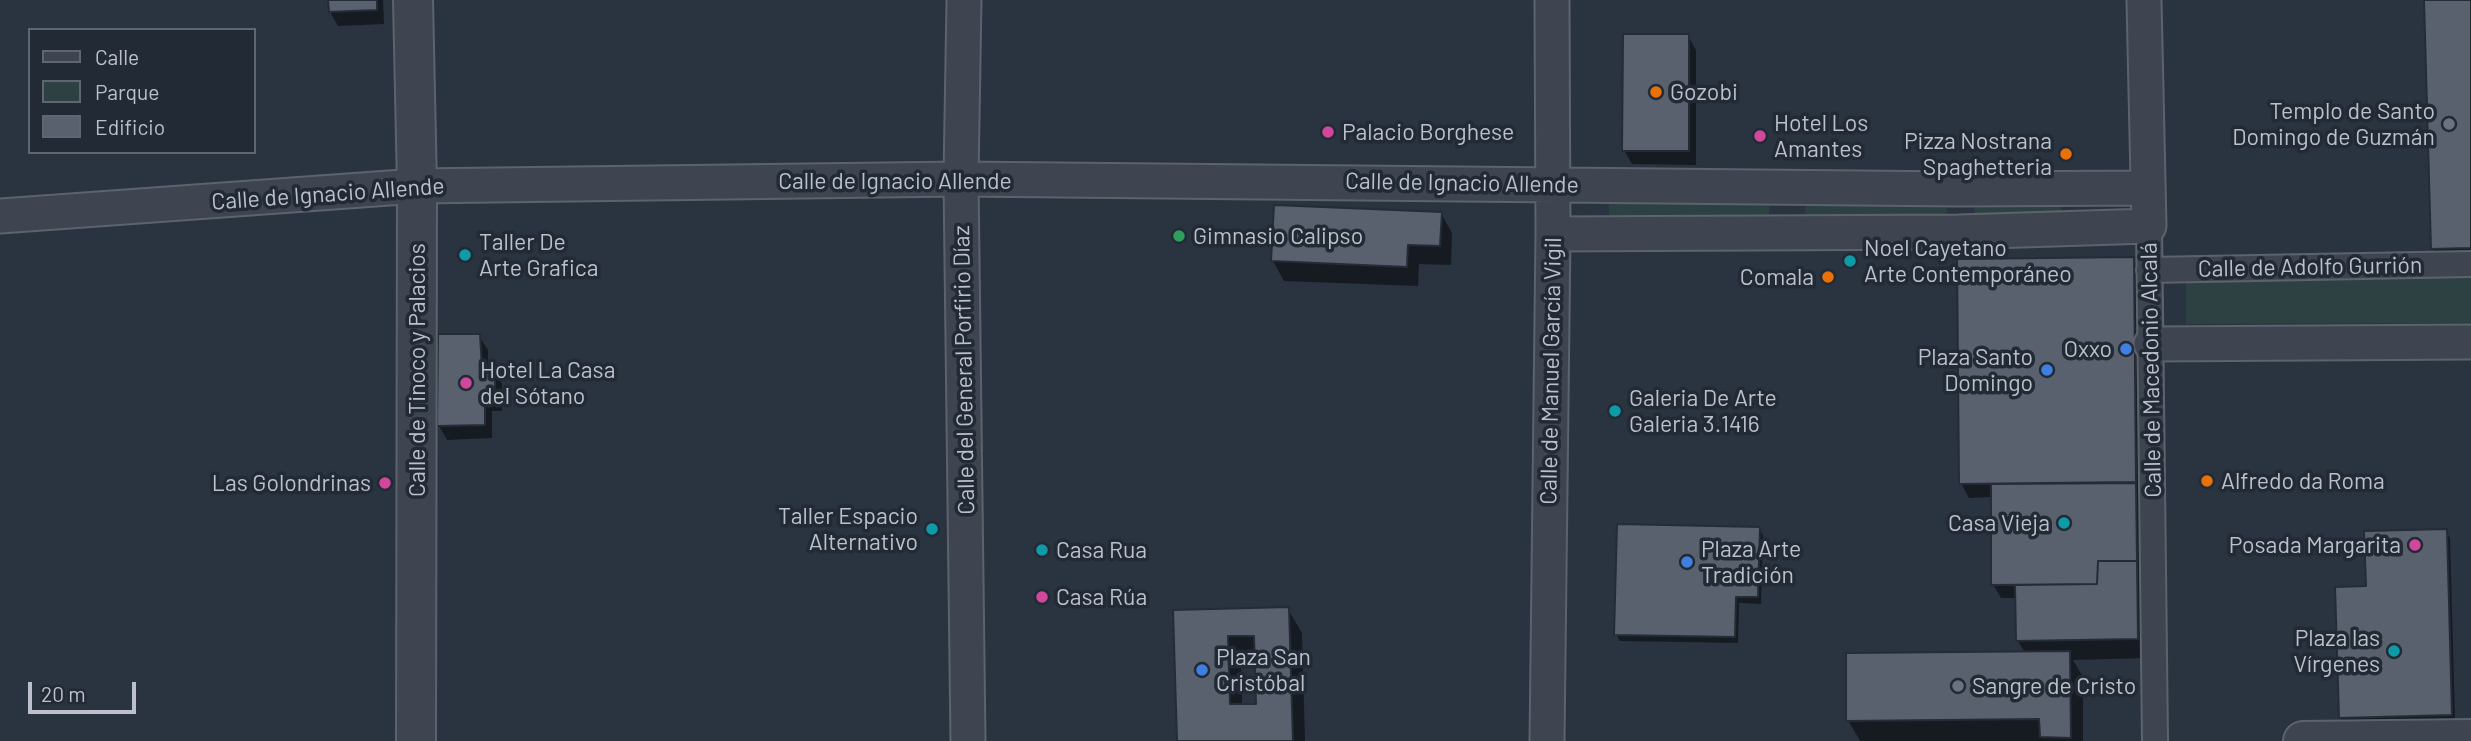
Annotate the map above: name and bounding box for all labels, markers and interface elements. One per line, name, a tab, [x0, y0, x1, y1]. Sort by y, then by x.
legend	[28, 28, 256, 154]
text: Calle	[95, 44, 139, 69]
place label: Gozobi	[1670, 78, 1738, 106]
text: Parque	[95, 79, 160, 104]
marker: Gozobi	[1648, 84, 1664, 100]
place label: Templo de Santo Domingo de Guzmán	[2232, 97, 2435, 151]
place label: Hotel Los Amantes	[1774, 109, 1868, 163]
text: Edificio	[95, 114, 165, 139]
marker: Templo de Santo Domingo de Guzmán	[2441, 116, 2457, 132]
place label: Palacio Borghese	[1342, 118, 1514, 146]
marker: Palacio Borghese	[1320, 124, 1336, 140]
place label: Pizza Nostrana Spaghetteria	[1904, 127, 2052, 181]
marker: Hotel Los Amantes	[1752, 128, 1768, 144]
marker: Pizza Nostrana Spaghetteria	[2058, 146, 2074, 162]
street label: Calle de Ignacio Allende	[778, 167, 1012, 195]
street label: Calle de Ignacio Allende	[1345, 167, 1579, 199]
street label: Calle de Ignacio Allende	[211, 172, 445, 216]
place label: Gimnasio Calipso	[1193, 222, 1363, 250]
street label: Calle del General Porfirio Díaz	[948, 225, 980, 515]
place label: Taller De Arte Grafica	[479, 228, 599, 282]
marker: Gimnasio Calipso	[1171, 228, 1187, 244]
place label: Noel Cayetano Arte Contemporáneo	[1864, 234, 2072, 288]
street label: Calle de Manuel García Vigil	[1535, 237, 1567, 505]
street label: Calle de Macedonio Alcalá	[2135, 242, 2167, 498]
street label: Calle de Tinoco y Palacios	[403, 243, 431, 497]
marker: Taller De Arte Grafica	[457, 247, 473, 263]
street label: Calle de Adolfo Gurrión	[2198, 251, 2422, 283]
marker: Noel Cayetano Arte Contemporáneo	[1842, 253, 1858, 269]
place label: Comala	[1740, 263, 1814, 291]
marker: Comala	[1820, 269, 1836, 285]
place label: Oxxo	[2064, 335, 2112, 363]
marker: Oxxo	[2118, 341, 2134, 357]
place label: Plaza Santo Domingo	[1918, 343, 2033, 397]
place label: Hotel La Casa del Sótano	[480, 356, 615, 410]
marker: Plaza Santo Domingo	[2039, 362, 2055, 378]
marker: Hotel La Casa del Sótano	[458, 375, 474, 391]
place label: Galeria De Arte Galeria 3.1416	[1629, 384, 1777, 438]
marker: Galeria De Arte Galeria 3.1416	[1607, 403, 1623, 419]
place label: Alfredo da Roma	[2221, 467, 2385, 495]
place label: Las Golondrinas	[212, 469, 371, 497]
marker: Alfredo da Roma	[2199, 473, 2215, 489]
marker: Las Golondrinas	[377, 475, 393, 491]
place label: Taller Espacio Alternativo	[778, 502, 918, 556]
place label: Casa Vieja	[1948, 509, 2050, 537]
marker: Casa Vieja	[2056, 515, 2072, 531]
marker: Taller Espacio Alternativo	[924, 521, 940, 537]
place label: Posada Margarita	[2229, 531, 2401, 559]
place label: Plaza Arte Tradición	[1701, 535, 1801, 589]
place label: Casa Rua	[1056, 536, 1147, 564]
marker: Posada Margarita	[2407, 537, 2423, 553]
marker: Casa Rua	[1034, 542, 1050, 558]
marker: Plaza Arte Tradición	[1679, 554, 1695, 570]
place label: Casa Rúa	[1056, 583, 1147, 611]
marker: Casa Rúa	[1034, 589, 1050, 605]
place label: Plaza las Vírgenes	[2294, 624, 2380, 678]
place label: Plaza San Cristóbal	[1216, 643, 1311, 697]
marker: Plaza las Vírgenes	[2386, 643, 2402, 659]
marker: Plaza San Cristóbal	[1194, 662, 1210, 678]
scale bar	[32, 668, 140, 712]
place label: Sangre de Cristo	[1972, 672, 2136, 700]
marker: Sangre de Cristo	[1950, 678, 1966, 694]
text: 20 m	[41, 681, 86, 706]

